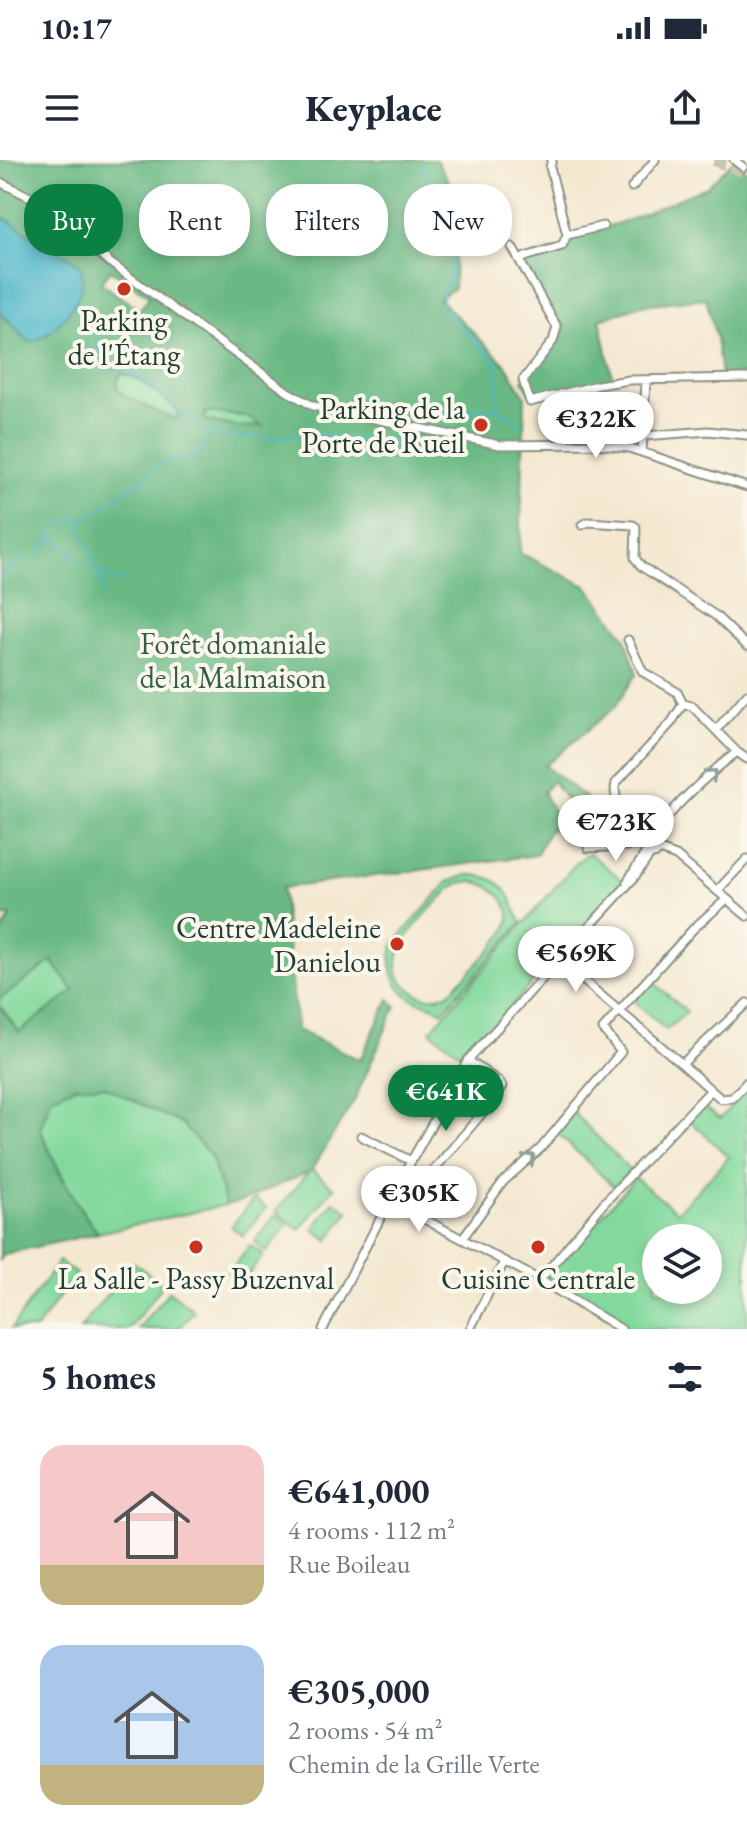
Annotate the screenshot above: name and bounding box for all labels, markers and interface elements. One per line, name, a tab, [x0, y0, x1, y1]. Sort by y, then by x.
text: 10:17	[40, 9, 112, 48]
text: Keyplace	[305, 85, 442, 132]
icon: menu	[40, 86, 84, 130]
icon: share	[663, 86, 707, 130]
chip: Buy	[24, 184, 123, 256]
chip: Rent	[139, 184, 250, 256]
chip: Filters	[266, 184, 388, 256]
chip: New	[404, 184, 512, 256]
marker: Parking de l'Étang	[115, 280, 133, 298]
place label: Parking de l'Étang	[68, 301, 181, 374]
place label: Parking de la Porte de Rueil	[302, 389, 465, 462]
pin: €322K	[540, 392, 652, 460]
text: €322K	[556, 401, 636, 435]
marker: Parking de la Porte de Rueil	[472, 416, 490, 434]
park label: Forêt domaniale de la Malmaison	[140, 624, 326, 697]
one-way arrow	[703, 769, 717, 784]
pin: €723K	[560, 795, 672, 863]
text: €723K	[576, 804, 656, 838]
place label: Centre Madeleine Danielou	[176, 908, 381, 981]
pin: €569K	[520, 926, 632, 994]
marker: Centre Madeleine Danielou	[388, 935, 406, 953]
text: €569K	[536, 935, 616, 969]
pin: €641K	[390, 1065, 502, 1133]
text: €641K	[406, 1074, 486, 1108]
one-way arrow	[520, 1153, 535, 1168]
pin: €305K	[363, 1166, 475, 1234]
text: €305K	[379, 1175, 459, 1209]
map controls	[642, 1224, 722, 1304]
button: layers	[642, 1224, 722, 1304]
marker: La Salle - Passy Buzenval	[187, 1238, 205, 1256]
marker: Cuisine Centrale	[529, 1238, 547, 1256]
place label: La Salle - Passy Buzenval	[58, 1259, 334, 1298]
place label: Cuisine Centrale	[441, 1259, 635, 1298]
text: 5 homes	[40, 1355, 156, 1399]
icon: filters	[663, 1355, 707, 1399]
text: €641,000	[288, 1469, 429, 1513]
icon: home	[104, 1477, 200, 1573]
text: 4 rooms · 112 m²	[288, 1513, 455, 1547]
text: Rue Boileau	[288, 1547, 411, 1581]
text: €305,000	[288, 1669, 429, 1713]
icon: home	[104, 1677, 200, 1773]
text: 2 rooms · 54 m²	[288, 1713, 443, 1747]
text: Chemin de la Grille Verte	[288, 1747, 540, 1781]

